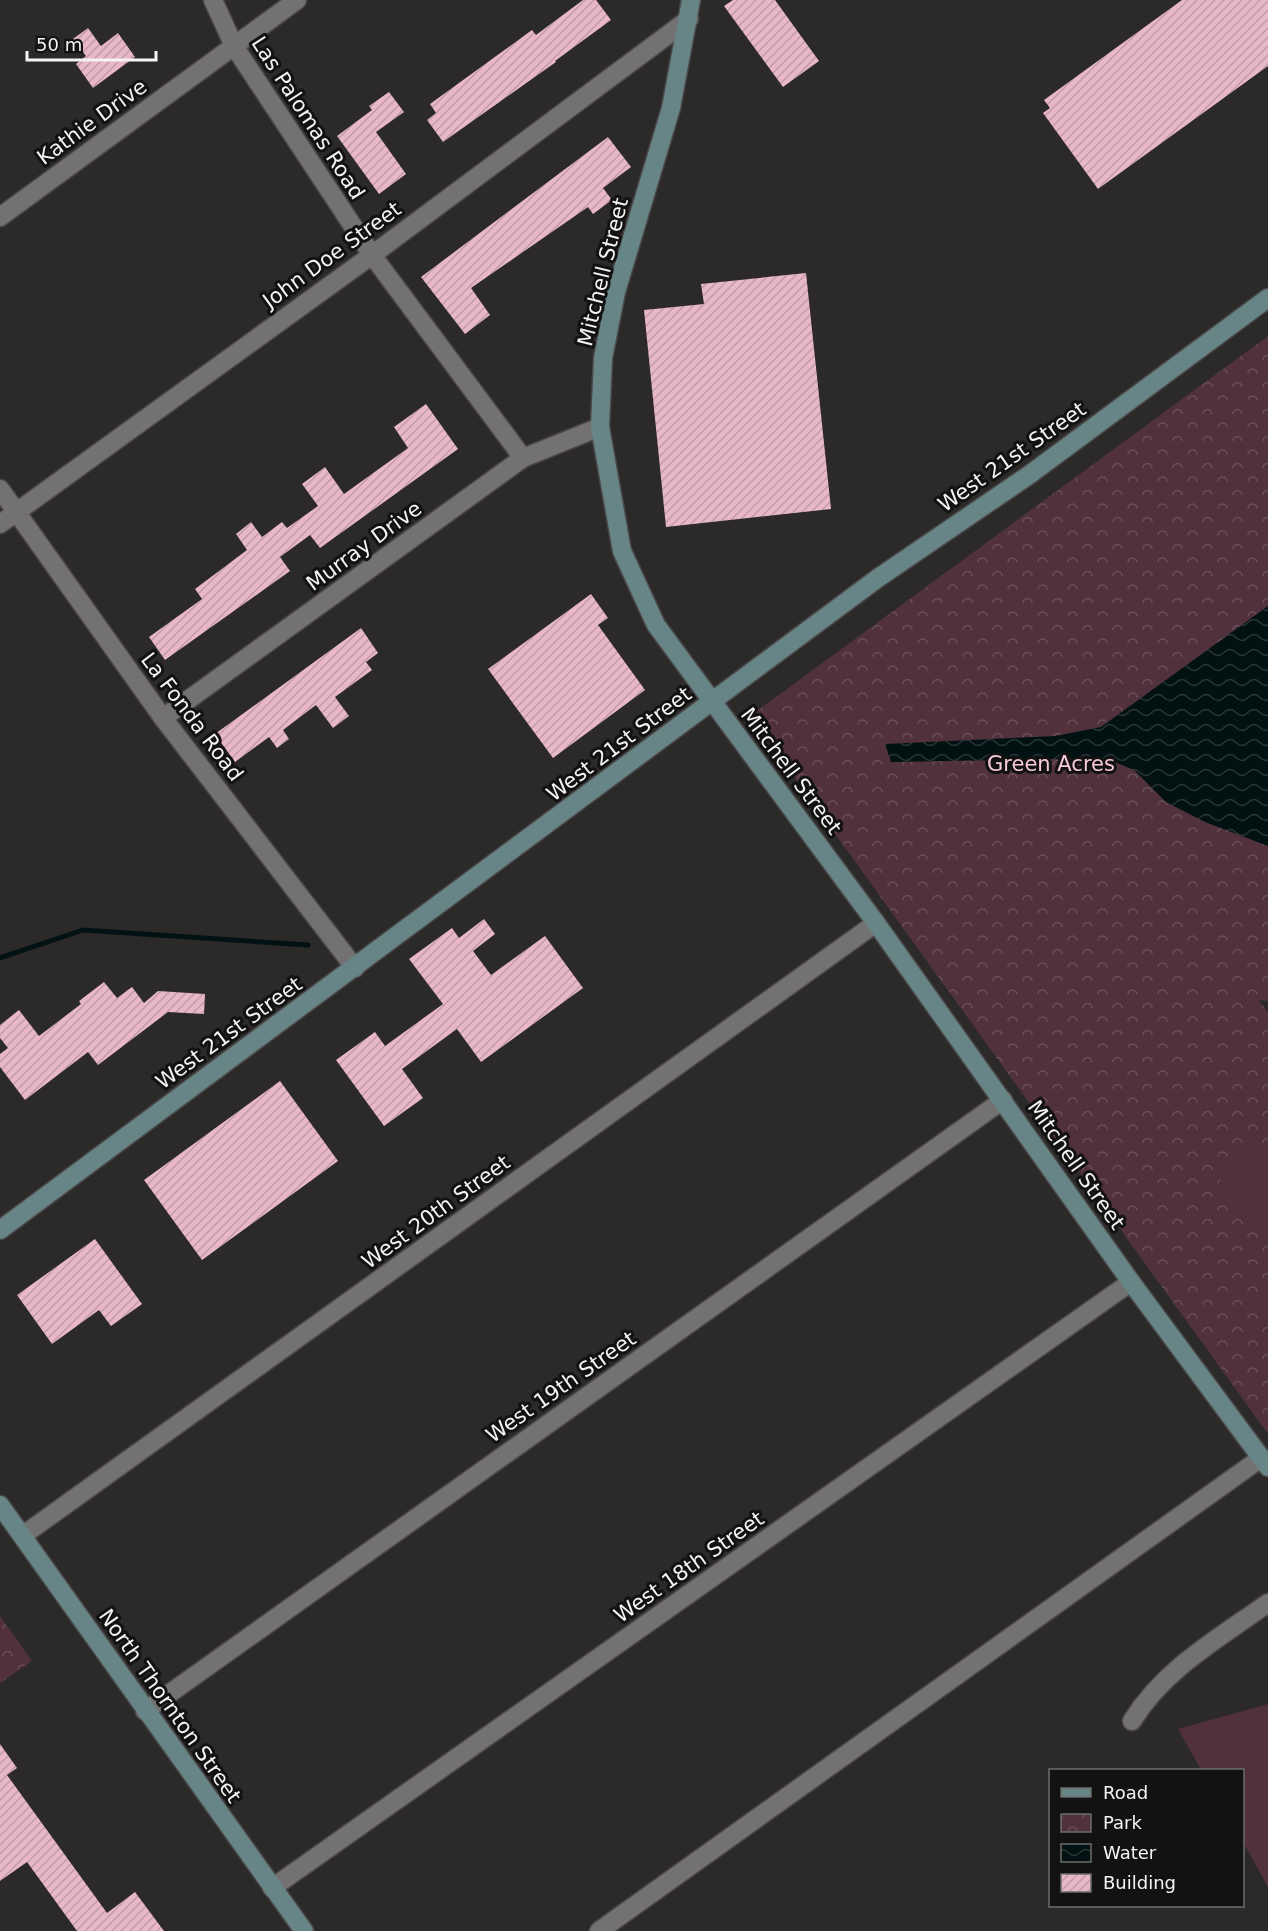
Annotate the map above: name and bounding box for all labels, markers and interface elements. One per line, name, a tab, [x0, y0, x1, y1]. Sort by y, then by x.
scale bar	[27, 24, 156, 62]
street label: Las Palomas Road	[246, 32, 370, 204]
text: 50 m	[36, 34, 82, 55]
street label: Kathie Drive	[33, 74, 151, 170]
street label: Mitchell Street	[573, 195, 633, 349]
street label: John Doe Street	[257, 197, 406, 314]
street label: West 21st Street	[934, 397, 1090, 517]
street label: Murray Drive	[302, 496, 426, 596]
street label: La Fonda Road	[136, 648, 248, 786]
street label: West 21st Street	[542, 682, 696, 806]
street label: Mitchell Street	[736, 703, 846, 839]
park label: Green Acres	[987, 752, 1115, 776]
street label: West 21st Street	[151, 972, 307, 1094]
street label: Mitchell Street	[1023, 1096, 1129, 1234]
street label: West 20th Street	[357, 1150, 515, 1274]
street label: West 19th Street	[482, 1326, 640, 1448]
street label: West 18th Street	[610, 1506, 768, 1628]
street label: North Thornton Street	[94, 1605, 246, 1807]
legend	[1049, 1769, 1244, 1907]
text: Road	[1103, 1782, 1148, 1803]
text: Park	[1103, 1812, 1142, 1833]
text: Water	[1103, 1842, 1157, 1863]
text: Building	[1103, 1872, 1176, 1893]

